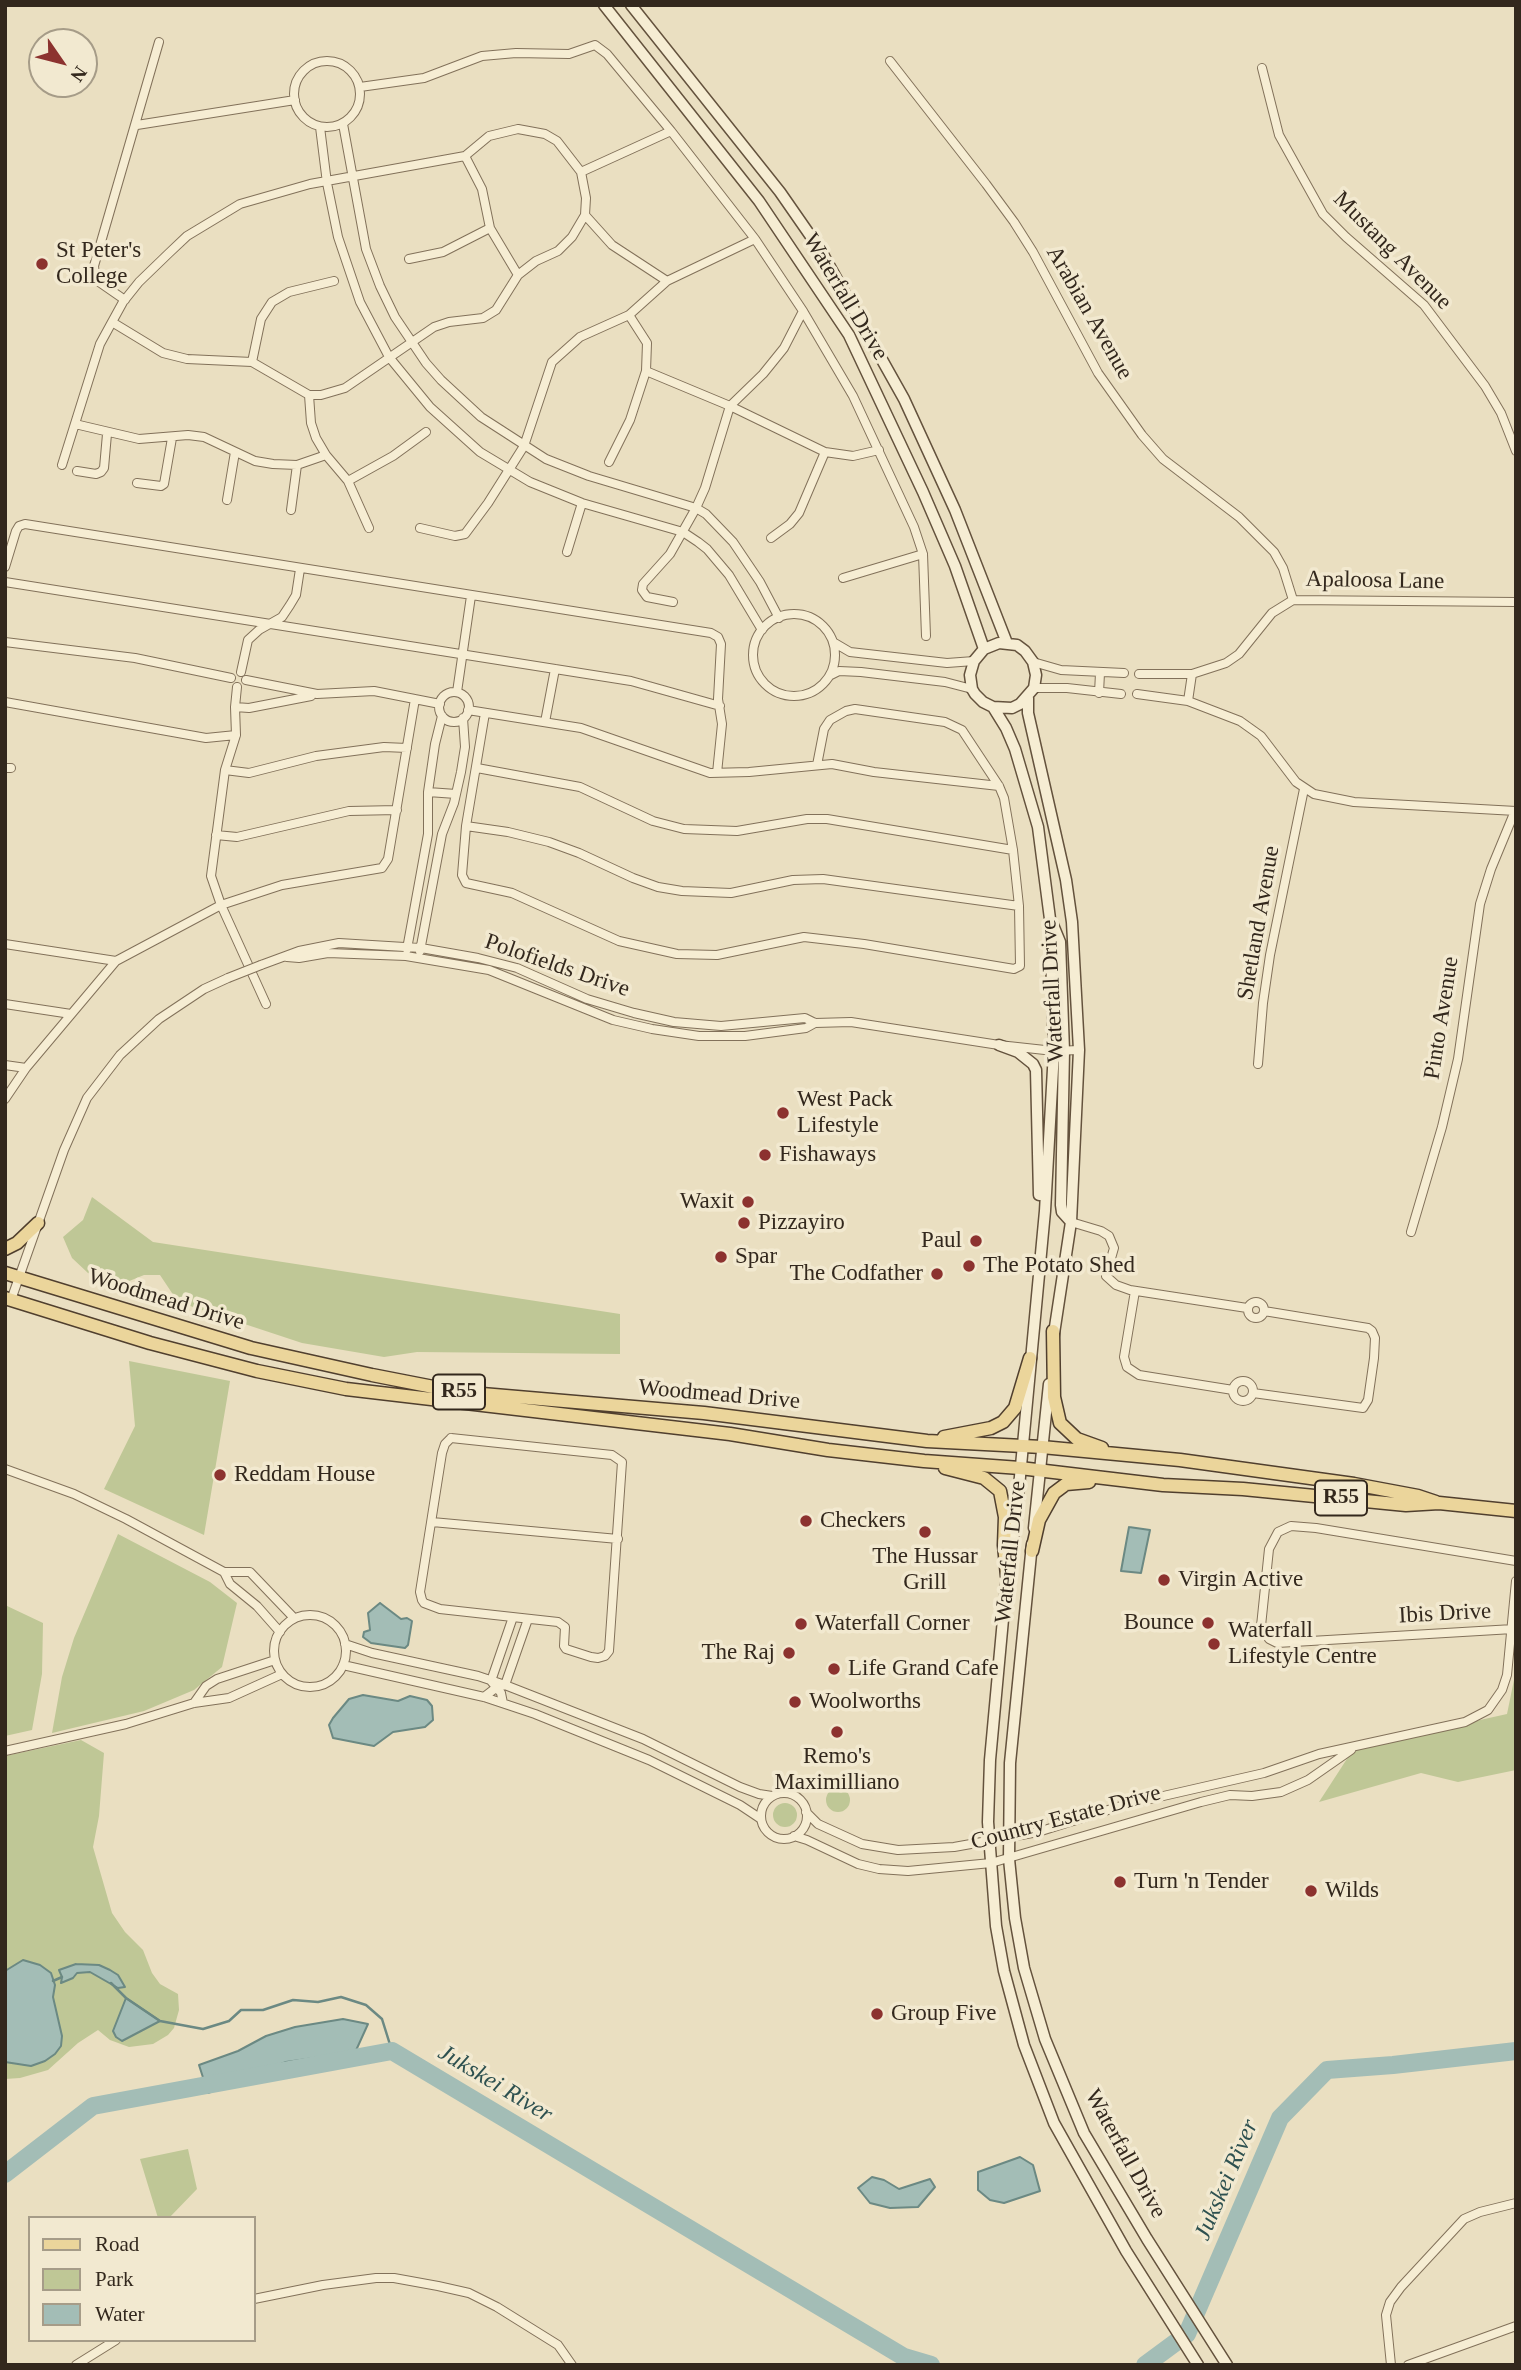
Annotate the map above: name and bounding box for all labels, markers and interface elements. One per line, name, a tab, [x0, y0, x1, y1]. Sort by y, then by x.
north arrow	[28, 28, 98, 98]
text: N	[66, 63, 92, 86]
street label: Mustang Avenue	[1327, 186, 1457, 316]
street label: Waterfall Drive	[796, 229, 894, 365]
place label: St Peter's College	[56, 237, 141, 291]
street label: Arabian Avenue	[1040, 241, 1138, 385]
marker: St Peter's College	[34, 256, 50, 272]
street label: Apaloosa Lane	[1305, 566, 1445, 596]
street label: Shetland Avenue	[1232, 844, 1286, 1002]
street label: Waterfall Drive	[1035, 919, 1071, 1063]
street label: Polofields Drive	[481, 928, 633, 1004]
street label: Pinto Avenue	[1419, 955, 1465, 1081]
place label: West Pack Lifestyle	[797, 1086, 893, 1140]
marker: West Pack Lifestyle	[775, 1105, 791, 1121]
place label: Fishaways	[779, 1141, 876, 1169]
marker: Fishaways	[757, 1147, 773, 1163]
place label: Waxit	[680, 1188, 734, 1216]
marker: Waxit	[740, 1194, 756, 1210]
place label: Pizzayiro	[758, 1209, 845, 1237]
marker: Pizzayiro	[736, 1215, 752, 1231]
place label: Paul	[921, 1227, 962, 1255]
marker: Paul	[968, 1233, 984, 1249]
place label: Spar	[735, 1243, 777, 1271]
marker: Spar	[713, 1249, 729, 1265]
place label: The Potato Shed	[983, 1252, 1135, 1280]
marker: The Potato Shed	[961, 1258, 977, 1274]
place label: The Codfather	[790, 1260, 923, 1288]
street label: Woodmead Drive	[84, 1263, 248, 1337]
marker: The Codfather	[929, 1266, 945, 1282]
road number: R55	[433, 1374, 485, 1410]
street label: Woodmead Drive	[637, 1374, 801, 1416]
place label: Reddam House	[234, 1461, 375, 1489]
marker: Reddam House	[212, 1467, 228, 1483]
street label: Waterfall Drive	[990, 1479, 1032, 1625]
road number: R55	[1315, 1480, 1367, 1516]
place label: Checkers	[820, 1507, 906, 1535]
marker: Checkers	[798, 1513, 814, 1529]
marker: The Hussar Grill	[917, 1524, 933, 1540]
place label: The Hussar Grill	[872, 1543, 978, 1597]
place label: Virgin Active	[1178, 1566, 1303, 1594]
marker: Virgin Active	[1156, 1572, 1172, 1588]
street label: Ibis Drive	[1398, 1598, 1492, 1630]
place label: Bounce	[1124, 1609, 1194, 1637]
place label: Waterfall Corner	[815, 1610, 970, 1638]
marker: Bounce	[1200, 1615, 1216, 1631]
marker: Waterfall Corner	[793, 1616, 809, 1632]
place label: Waterfall Lifestyle Centre	[1228, 1617, 1377, 1671]
marker: Waterfall Lifestyle Centre	[1206, 1636, 1222, 1652]
place label: The Raj	[702, 1639, 775, 1667]
marker: The Raj	[781, 1645, 797, 1661]
place label: Life Grand Cafe	[848, 1655, 999, 1683]
marker: Life Grand Cafe	[826, 1661, 842, 1677]
place label: Woolworths	[809, 1688, 921, 1716]
marker: Woolworths	[787, 1694, 803, 1710]
marker: Remo's Maximilliano	[829, 1724, 845, 1740]
place label: Remo's Maximilliano	[774, 1743, 900, 1797]
street label: Country Estate Drive	[968, 1779, 1164, 1857]
place label: Turn 'n Tender	[1134, 1868, 1269, 1896]
marker: Turn 'n Tender	[1112, 1874, 1128, 1890]
place label: Wilds	[1325, 1877, 1379, 1905]
marker: Wilds	[1303, 1883, 1319, 1899]
place label: Group Five	[891, 2000, 996, 2028]
marker: Group Five	[869, 2006, 885, 2022]
water label: Jukskei River	[432, 2039, 558, 2129]
street label: Waterfall Drive	[1078, 2085, 1172, 2223]
water label: Jukskei River	[1189, 2115, 1265, 2245]
legend	[28, 2216, 256, 2342]
text: Road	[95, 2232, 139, 2256]
text: Park	[95, 2267, 134, 2291]
text: Water	[95, 2302, 145, 2326]

